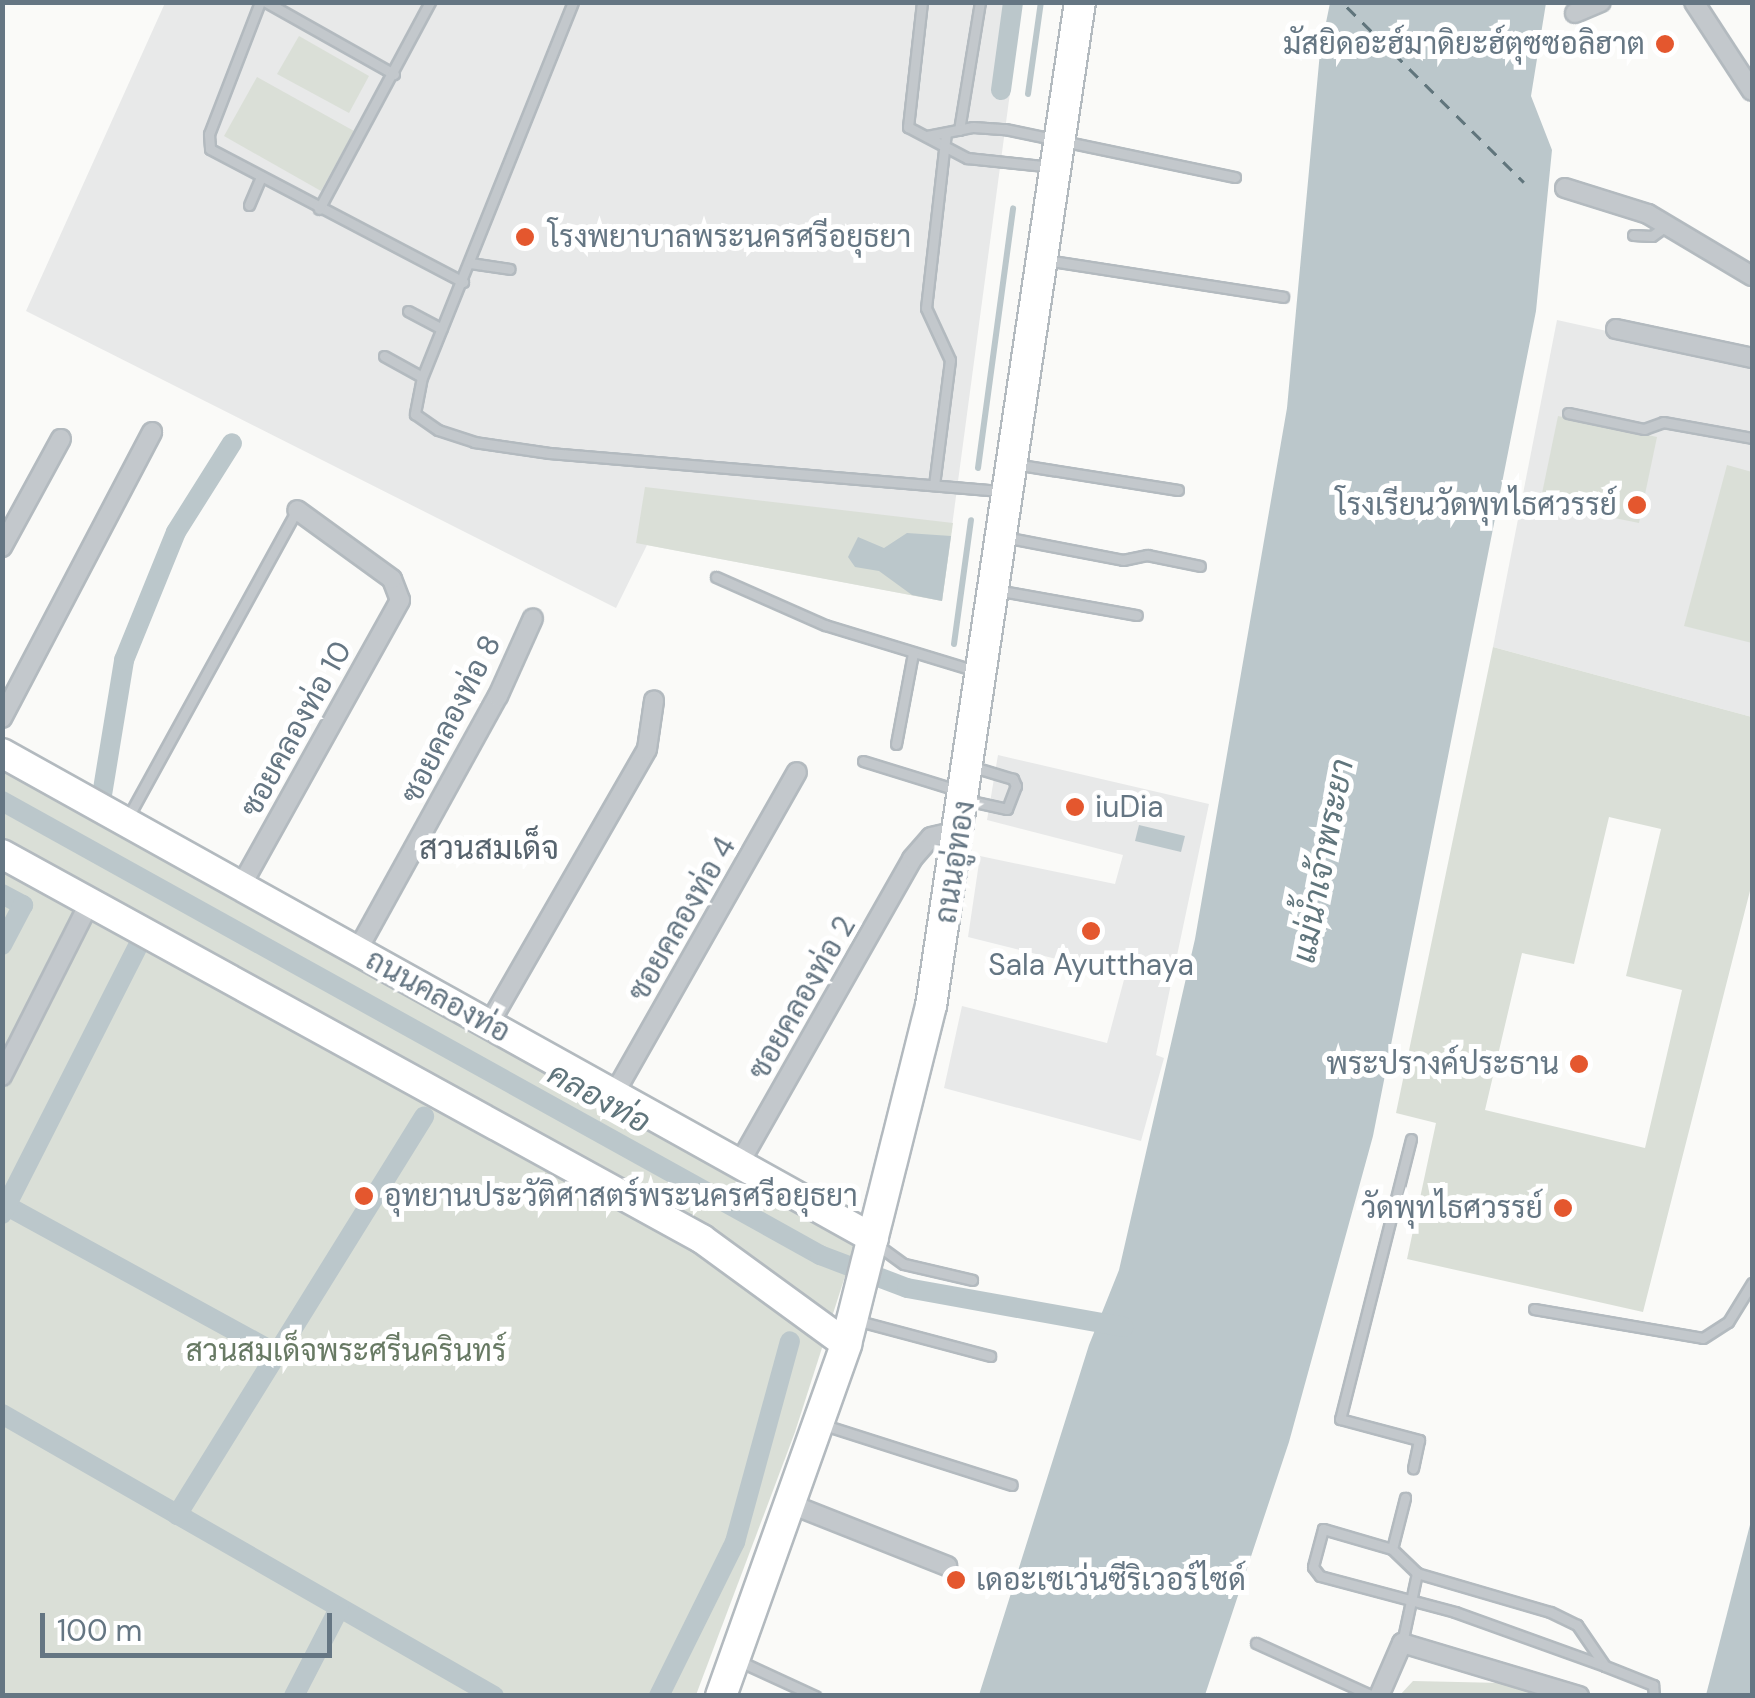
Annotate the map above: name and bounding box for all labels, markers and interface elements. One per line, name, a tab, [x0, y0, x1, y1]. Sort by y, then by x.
place label: มัสยิดอะฮ์มาดิยะฮ์ตุซซอลิฮาต	[1283, 26, 1645, 62]
marker: มัสยิดอะฮ์มาดิยะฮ์ตุซซอลิฮาต	[1654, 33, 1676, 55]
place label: โรงพยาบาลพระนครศรีอยุธยา	[548, 219, 911, 255]
marker: โรงพยาบาลพระนครศรีอยุธยา	[512, 224, 538, 250]
place label: โรงเรียนวัดพุทไธศวรรย์	[1335, 487, 1617, 523]
marker: โรงเรียนวัดพุทไธศวรรย์	[1626, 494, 1648, 516]
street label: ซอยคลองท่อ 8	[393, 629, 509, 809]
street label: ซอยคลองท่อ 10	[233, 635, 359, 823]
water label: แม่น้ำเจ้าพระยา	[1284, 756, 1362, 966]
place label: iuDia	[1095, 789, 1164, 825]
marker: iuDia	[1064, 796, 1086, 818]
street label: ถนนอู่ทอง	[928, 798, 982, 926]
district label: สวนสมเด็จ	[419, 829, 559, 867]
street label: ซอยคลองท่อ 4	[621, 831, 743, 1007]
street label: ซอยคลองท่อ 2	[741, 910, 863, 1086]
marker: Sala Ayutthaya	[1080, 920, 1102, 942]
street label: ถนนคลองท่อ	[359, 942, 517, 1050]
place label: Sala Ayutthaya	[988, 947, 1194, 983]
place label: พระปรางค์ประธาน	[1326, 1046, 1559, 1082]
marker: พระปรางค์ประธาน	[1568, 1053, 1590, 1075]
water label: คลองท่อ	[541, 1054, 657, 1142]
place label: อุทยานประวัติศาสตร์พระนครศรีอยุธยา	[384, 1178, 858, 1214]
marker: อุทยานประวัติศาสตร์พระนครศรีอยุธยา	[353, 1185, 375, 1207]
place label: วัดพุทไธศวรรย์	[1361, 1190, 1543, 1226]
marker: วัดพุทไธศวรรย์	[1552, 1197, 1574, 1219]
park label: สวนสมเด็จพระศรีนครินทร์	[185, 1333, 507, 1369]
place label: เดอะเซเว่นซีริเวอร์ไซด์	[976, 1562, 1246, 1598]
marker: เดอะเซเว่นซีริเวอร์ไซด์	[945, 1569, 967, 1591]
scale bar	[45, 1593, 338, 1655]
text: 100 m	[57, 1611, 142, 1650]

